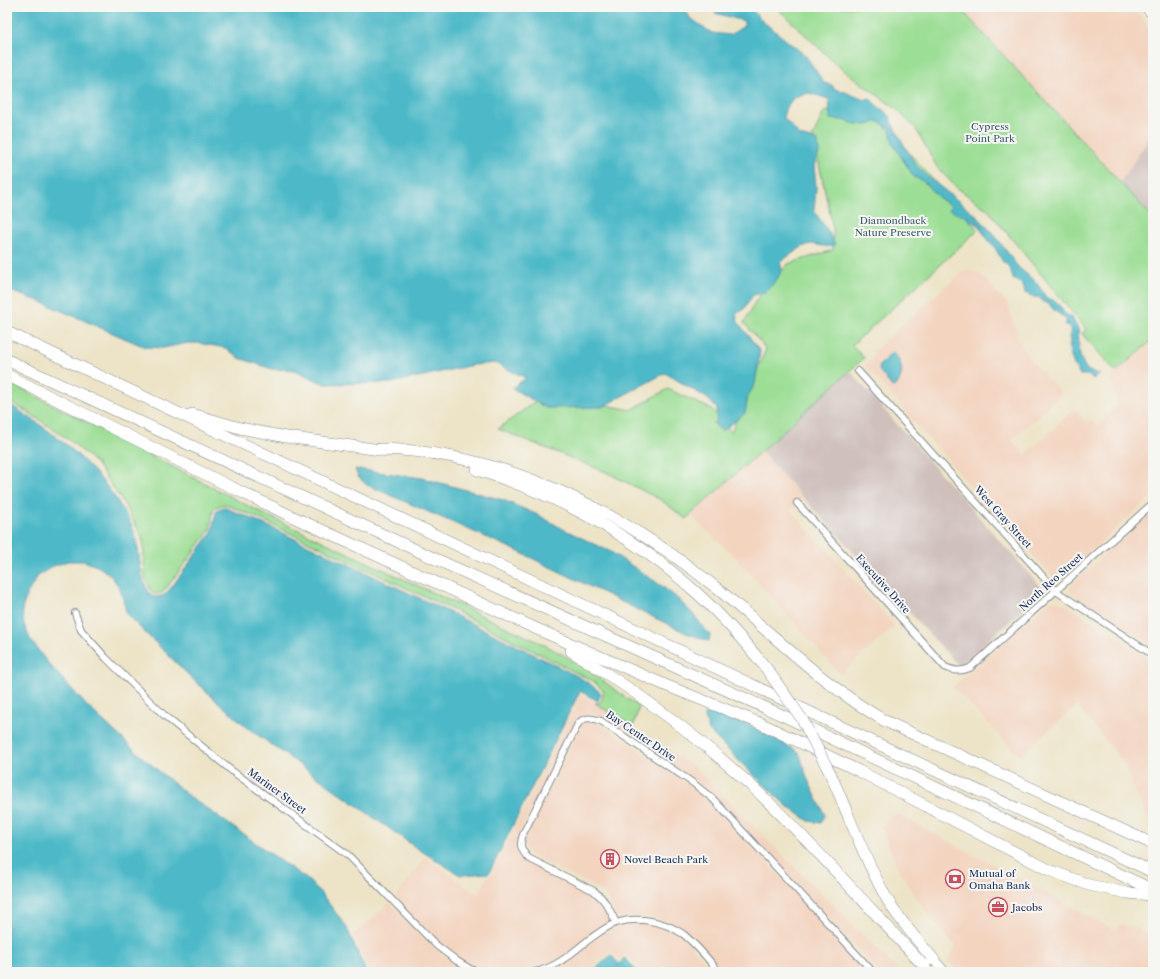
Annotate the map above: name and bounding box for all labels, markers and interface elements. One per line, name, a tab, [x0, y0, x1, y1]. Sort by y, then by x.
park label: Cypress Point Park	[965, 120, 1016, 145]
park label: Diamondback Nature Preserve	[855, 214, 932, 239]
street label: West Gray Street	[971, 482, 1035, 551]
street label: North Reo Street	[1017, 550, 1086, 614]
street label: Executive Drive	[853, 552, 913, 617]
street label: Bay Center Drive	[604, 708, 679, 764]
street label: Mariner Street	[245, 765, 309, 817]
building icon: Novel Beach Park	[599, 848, 621, 870]
place label: Novel Beach Park	[624, 853, 709, 866]
place label: Mutual of Omaha Bank	[969, 867, 1032, 892]
bank icon: Mutual of Omaha Bank	[944, 868, 966, 890]
office icon: Jacobs	[987, 896, 1009, 918]
place label: Jacobs	[1010, 901, 1042, 914]

